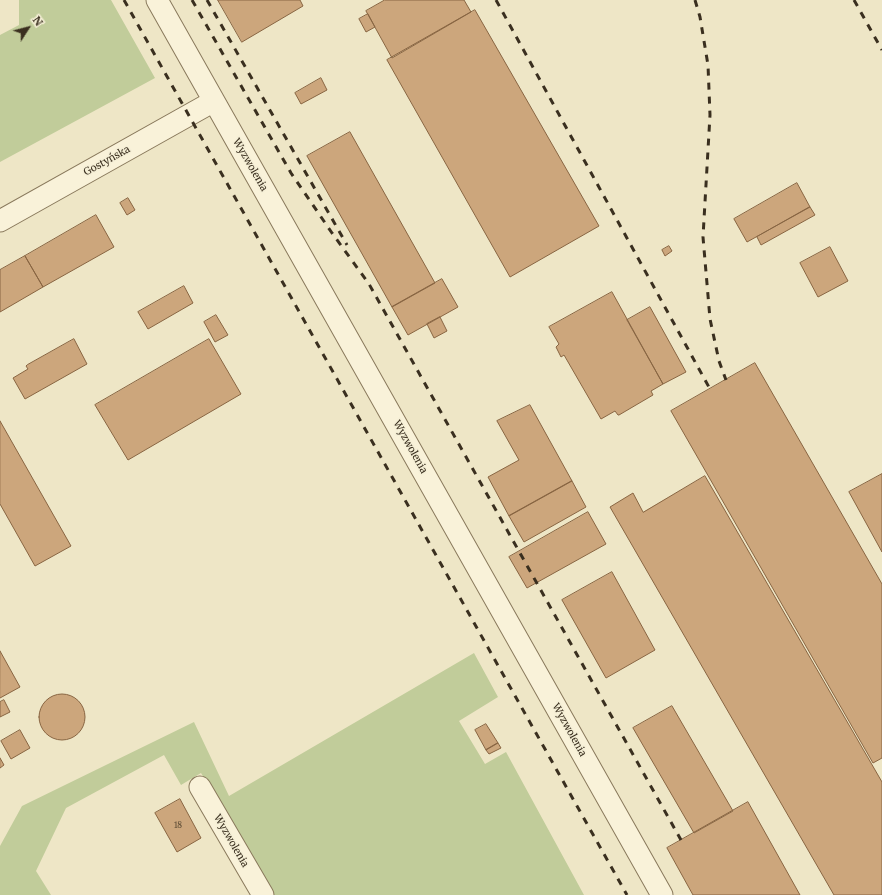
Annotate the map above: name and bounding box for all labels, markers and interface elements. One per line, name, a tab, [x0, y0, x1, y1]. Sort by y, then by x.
north arrow	[8, 8, 48, 48]
text: N	[29, 13, 46, 29]
street label: Wyzwolenia	[230, 137, 270, 193]
street label: Gostyńska	[82, 143, 132, 179]
street label: Wyzwolenia	[390, 418, 430, 476]
street label: Wyzwolenia	[549, 701, 589, 759]
street label: Wyzwolenia	[211, 813, 251, 869]
house number: 18	[174, 821, 182, 831]

